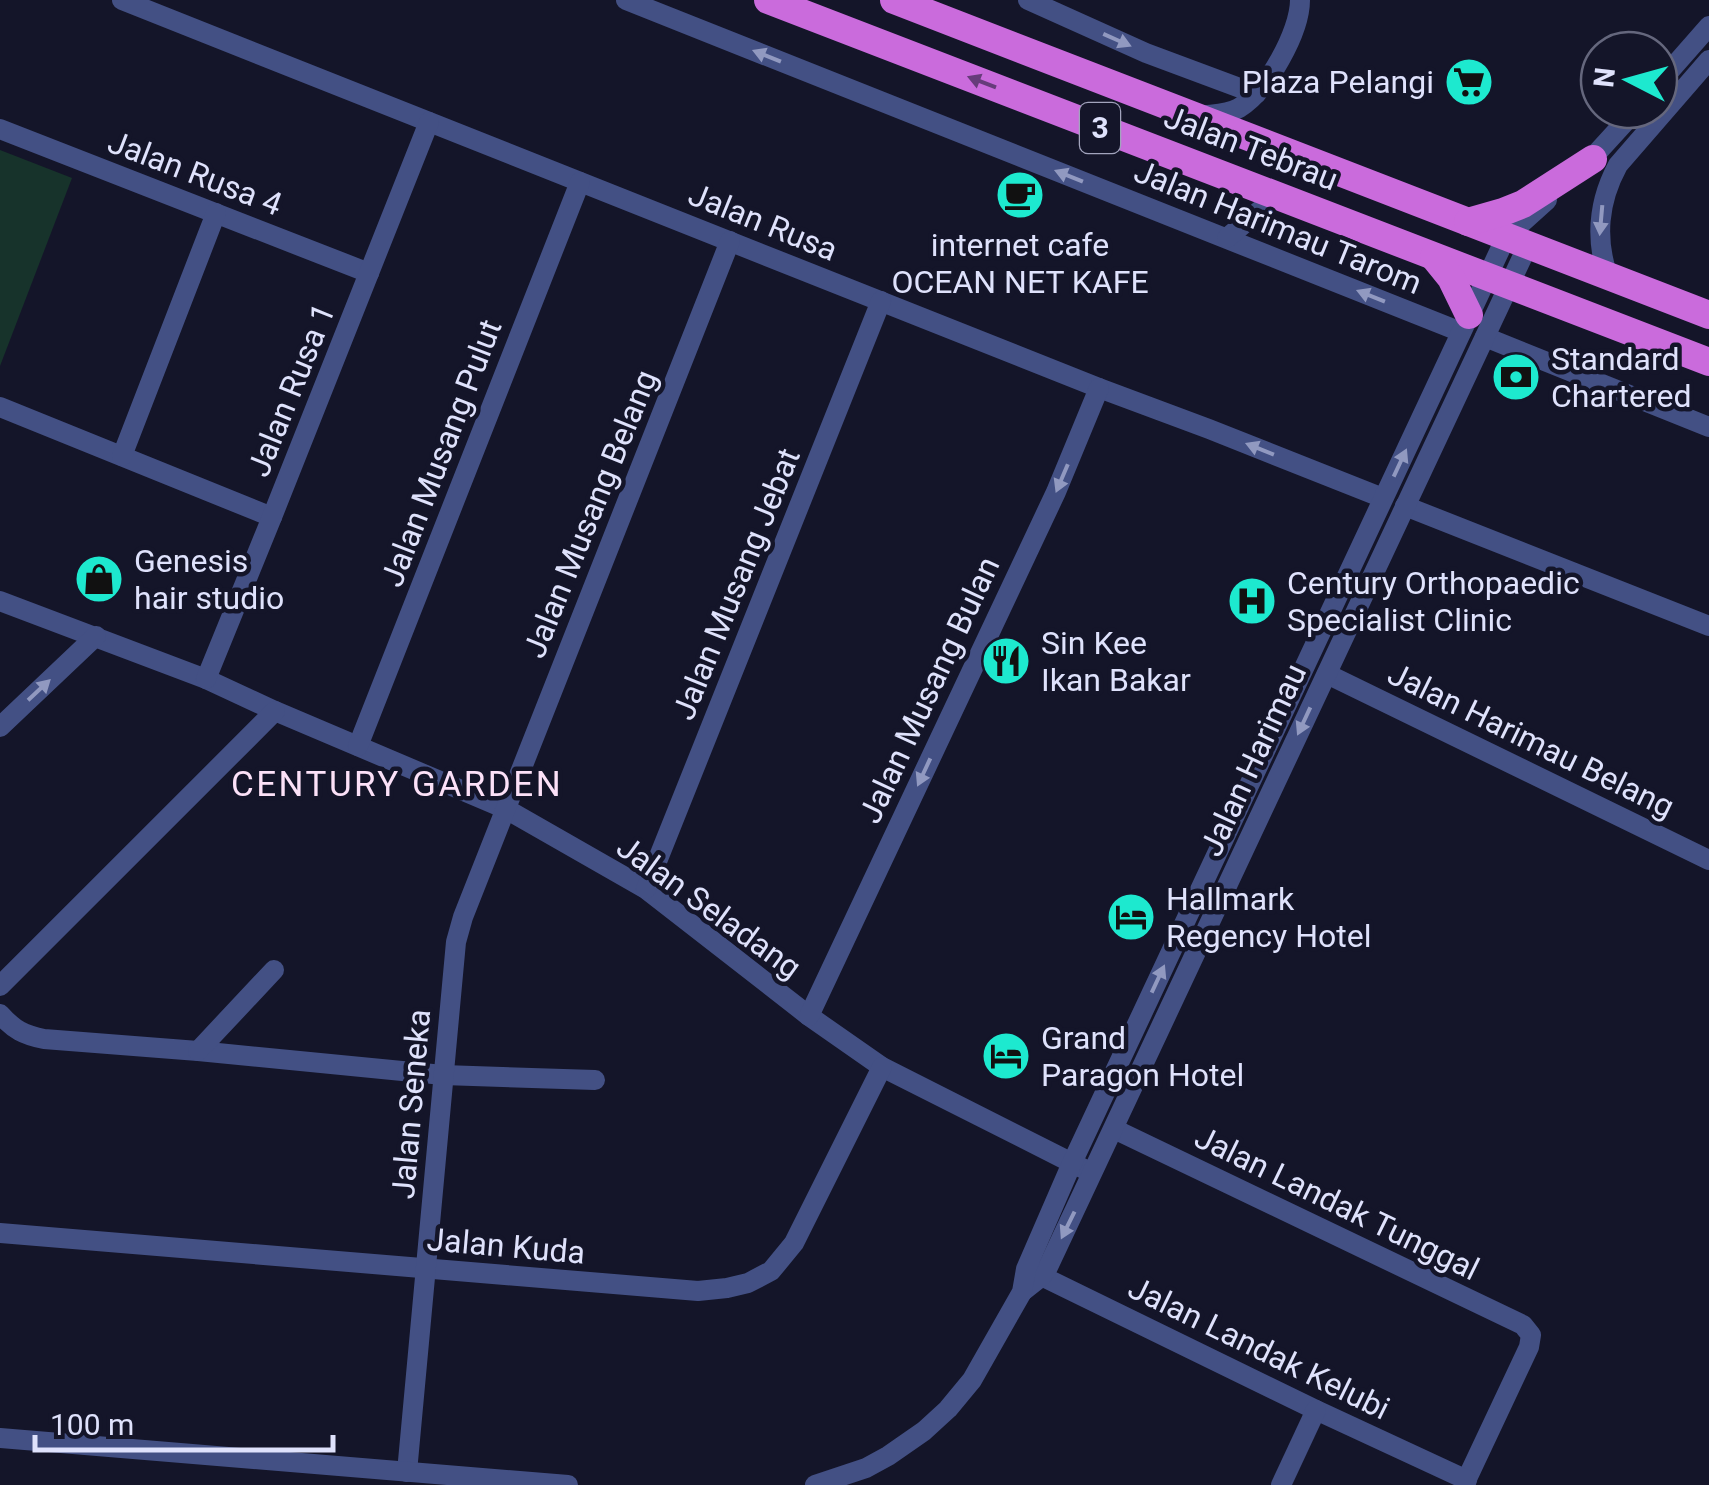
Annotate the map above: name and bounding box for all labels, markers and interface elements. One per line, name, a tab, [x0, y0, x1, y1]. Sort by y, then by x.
north arrow	[1579, 30, 1679, 130]
one-way arrow	[1102, 32, 1132, 48]
one-way arrow	[751, 47, 781, 63]
supermarket icon: Plaza Pelangi	[1443, 56, 1495, 108]
place label: Plaza Pelangi	[1242, 63, 1434, 101]
text: N	[1587, 66, 1622, 89]
one-way arrow	[967, 74, 997, 90]
street label: Jalan Tebrau	[1159, 97, 1343, 199]
road number: 3	[1080, 103, 1120, 153]
street label: Jalan Rusa 4	[103, 122, 287, 224]
street label: Jalan Harimau Tarom	[1129, 152, 1427, 302]
one-way arrow	[1053, 167, 1083, 183]
cafe icon: internet cafe OCEAN NET KAFE	[994, 169, 1046, 221]
street label: Jalan Rusa	[683, 175, 843, 269]
one-way arrow	[1592, 205, 1608, 236]
place label: internet cafe OCEAN NET KAFE	[891, 226, 1149, 301]
one-way arrow	[1355, 287, 1385, 303]
street label: Jalan Rusa 1	[239, 298, 343, 482]
street label: Jalan Musang Pulut	[373, 314, 509, 592]
place label: Standard Chartered	[1551, 340, 1691, 415]
bank icon: Standard Chartered	[1490, 351, 1542, 403]
street label: Jalan Musang Belang	[515, 365, 665, 663]
one-way arrow	[1245, 441, 1275, 456]
street label: Jalan Musang Jebat	[664, 443, 808, 725]
one-way arrow	[1391, 448, 1408, 477]
one-way arrow	[1053, 463, 1069, 493]
place label: Genesis hair studio	[134, 542, 284, 617]
street label: Jalan Musang Bulan	[851, 551, 1007, 829]
shop icon: Genesis hair studio	[73, 553, 125, 605]
place label: Century Orthopaedic Specialist Clinic	[1287, 564, 1580, 639]
hospital icon: Century Orthopaedic Specialist Clinic	[1226, 575, 1278, 627]
place label: Sin Kee Ikan Bakar	[1041, 624, 1191, 699]
restaurant icon: Sin Kee Ikan Bakar	[980, 635, 1032, 687]
street label: Jalan Harimau Belang	[1382, 654, 1680, 826]
street label: Jalan Harimau	[1192, 658, 1314, 862]
one-way arrow	[27, 679, 51, 702]
one-way arrow	[1296, 707, 1313, 736]
one-way arrow	[915, 758, 932, 787]
district label: CENTURY GARDEN	[231, 764, 563, 805]
street label: Jalan Seladang	[610, 828, 808, 986]
place label: Hallmark Regency Hotel	[1166, 880, 1371, 955]
hotel icon: Hallmark Regency Hotel	[1105, 891, 1157, 943]
one-way arrow	[1150, 964, 1167, 993]
street label: Jalan Seneka	[384, 1008, 438, 1200]
place label: Grand Paragon Hotel	[1041, 1019, 1244, 1094]
hotel icon: Grand Paragon Hotel	[980, 1030, 1032, 1082]
street label: Jalan Landak Tunggal	[1189, 1118, 1485, 1288]
one-way arrow	[1059, 1211, 1076, 1240]
street label: Jalan Kuda	[425, 1220, 587, 1272]
street label: Jalan Landak Kelubi	[1122, 1268, 1396, 1428]
scale bar	[35, 1390, 332, 1452]
text: 100 m	[50, 1407, 134, 1442]

